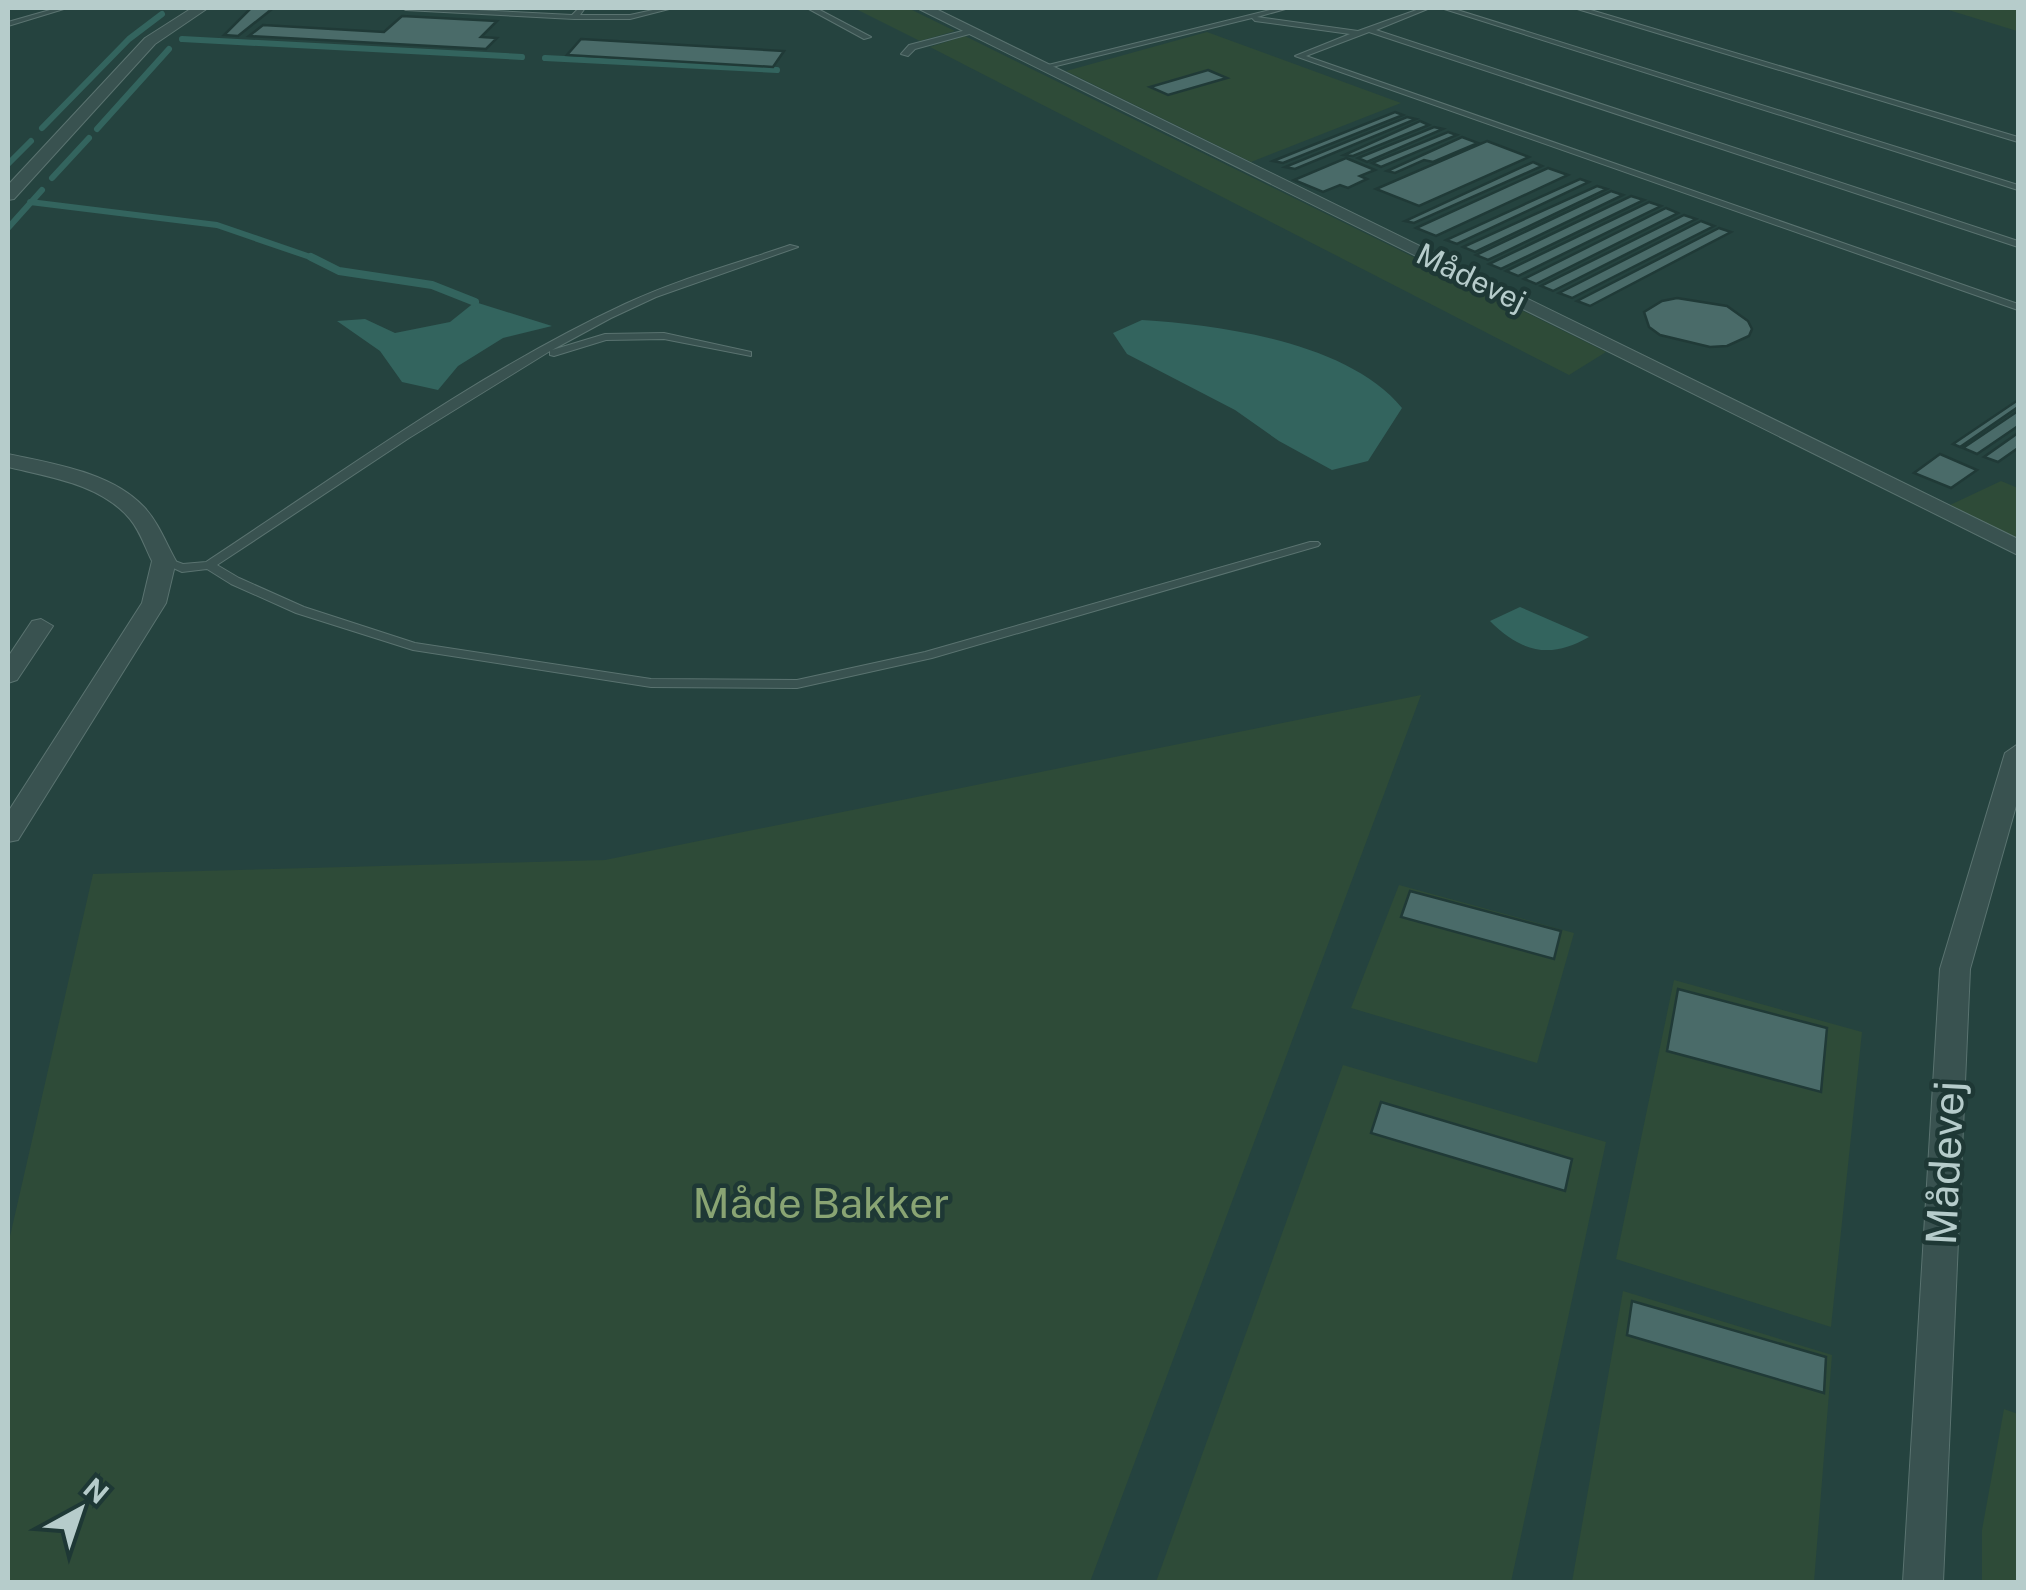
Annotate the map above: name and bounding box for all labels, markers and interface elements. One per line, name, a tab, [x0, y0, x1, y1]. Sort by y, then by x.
street label: Mådevej	[1411, 235, 1532, 319]
street label: Mådevej	[1916, 1080, 1973, 1246]
park label: Måde Bakker	[693, 1178, 949, 1227]
north arrow	[30, 1460, 130, 1560]
text: N	[77, 1471, 115, 1510]

